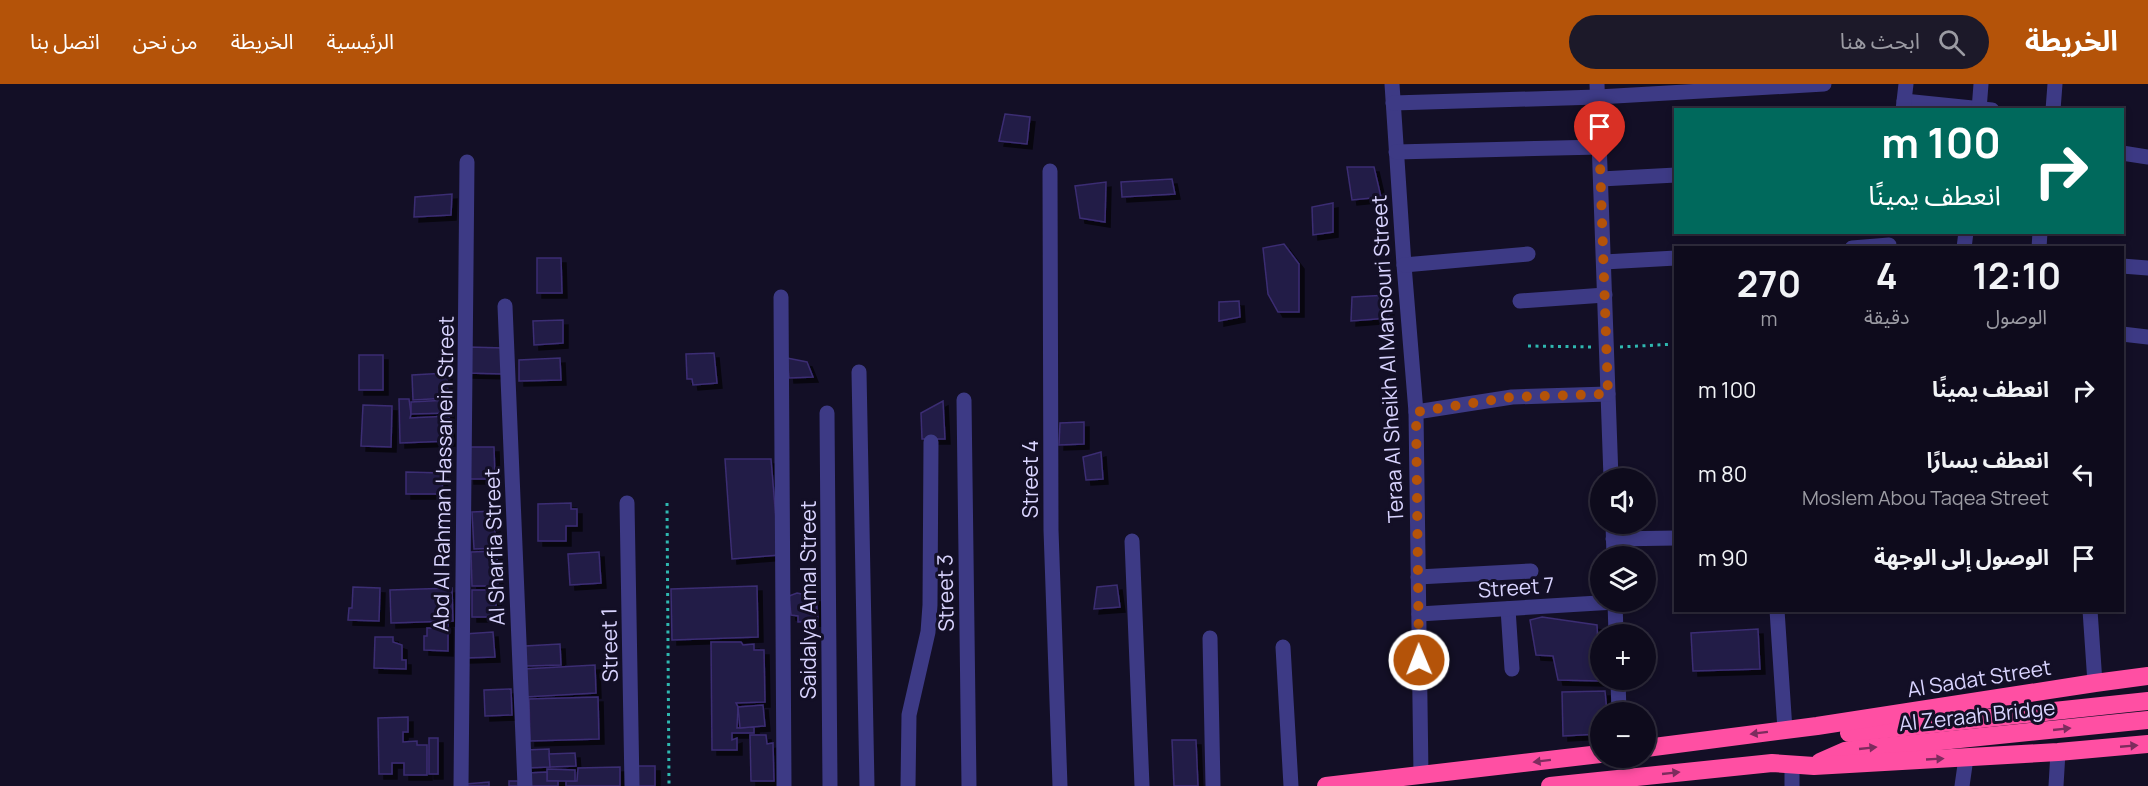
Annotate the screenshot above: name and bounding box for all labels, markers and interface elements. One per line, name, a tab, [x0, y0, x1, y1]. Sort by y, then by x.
search box	[1569, 15, 1989, 69]
text: الخريطة	[2025, 21, 2118, 59]
text: ابحث هنا	[1840, 26, 1920, 56]
icon: search	[1935, 26, 1968, 59]
text: اتصل بنا	[30, 27, 100, 55]
text: من نحن	[133, 27, 198, 55]
text: الخريطة	[231, 27, 294, 55]
text: الرئيسية	[327, 27, 394, 55]
pin	[1574, 101, 1625, 163]
icon: arrive	[1583, 110, 1616, 143]
text: 100 m	[1881, 113, 2001, 171]
icon: right	[2022, 132, 2100, 210]
text: انعطف يمينًا	[1868, 176, 2001, 213]
street label: Teraa Al Sheikh Al Mansouri Street	[1364, 194, 1410, 524]
text: 4	[1876, 251, 1898, 300]
text: 12:10	[1972, 251, 2061, 300]
text: 270	[1737, 259, 1801, 308]
text: دقيقة	[1864, 303, 1909, 330]
text: الوصول	[1986, 303, 2047, 330]
text: m	[1760, 305, 1777, 332]
street label: Abd Al Rahman Hassanein Street	[426, 316, 460, 632]
text: انعطف يمينًا	[1932, 374, 2049, 404]
icon: right	[2067, 374, 2100, 407]
text: 100 m	[1698, 375, 1756, 405]
street label: Street 4	[1016, 440, 1044, 518]
text: انعطف يسارًا	[1926, 445, 2049, 475]
icon: left	[2067, 458, 2100, 491]
text: 80 m	[1698, 459, 1747, 489]
street label: Al Sharfia Street	[477, 468, 511, 626]
map controls	[1590, 468, 1656, 768]
button: sound	[1590, 468, 1656, 534]
text: Moslem Abou Taqea Street	[1802, 484, 2049, 511]
street label: Saidalya Amal Street	[794, 501, 822, 699]
text: الوصول إلى الوجهة	[1874, 542, 2049, 572]
icon: arrive	[2067, 542, 2100, 575]
text: 90 m	[1698, 543, 1748, 573]
button: layers	[1590, 546, 1656, 612]
street label: Street 3	[930, 554, 960, 632]
street label: Street 7	[1477, 570, 1555, 604]
street label: Street 1	[594, 608, 624, 682]
button: +	[1590, 624, 1656, 690]
position arrow	[1387, 628, 1451, 692]
street label: Al Sadat Street	[1905, 653, 2053, 703]
street label: Al Zeraah Bridge	[1897, 693, 2057, 737]
button: −	[1590, 702, 1656, 768]
one-way arrow	[2053, 724, 2072, 734]
one-way arrow	[1750, 729, 1769, 738]
one-way arrow	[2120, 741, 2139, 751]
one-way arrow	[1859, 744, 1878, 753]
one-way arrow	[1925, 755, 1944, 764]
one-way arrow	[1533, 757, 1552, 766]
one-way arrow	[1661, 768, 1680, 778]

